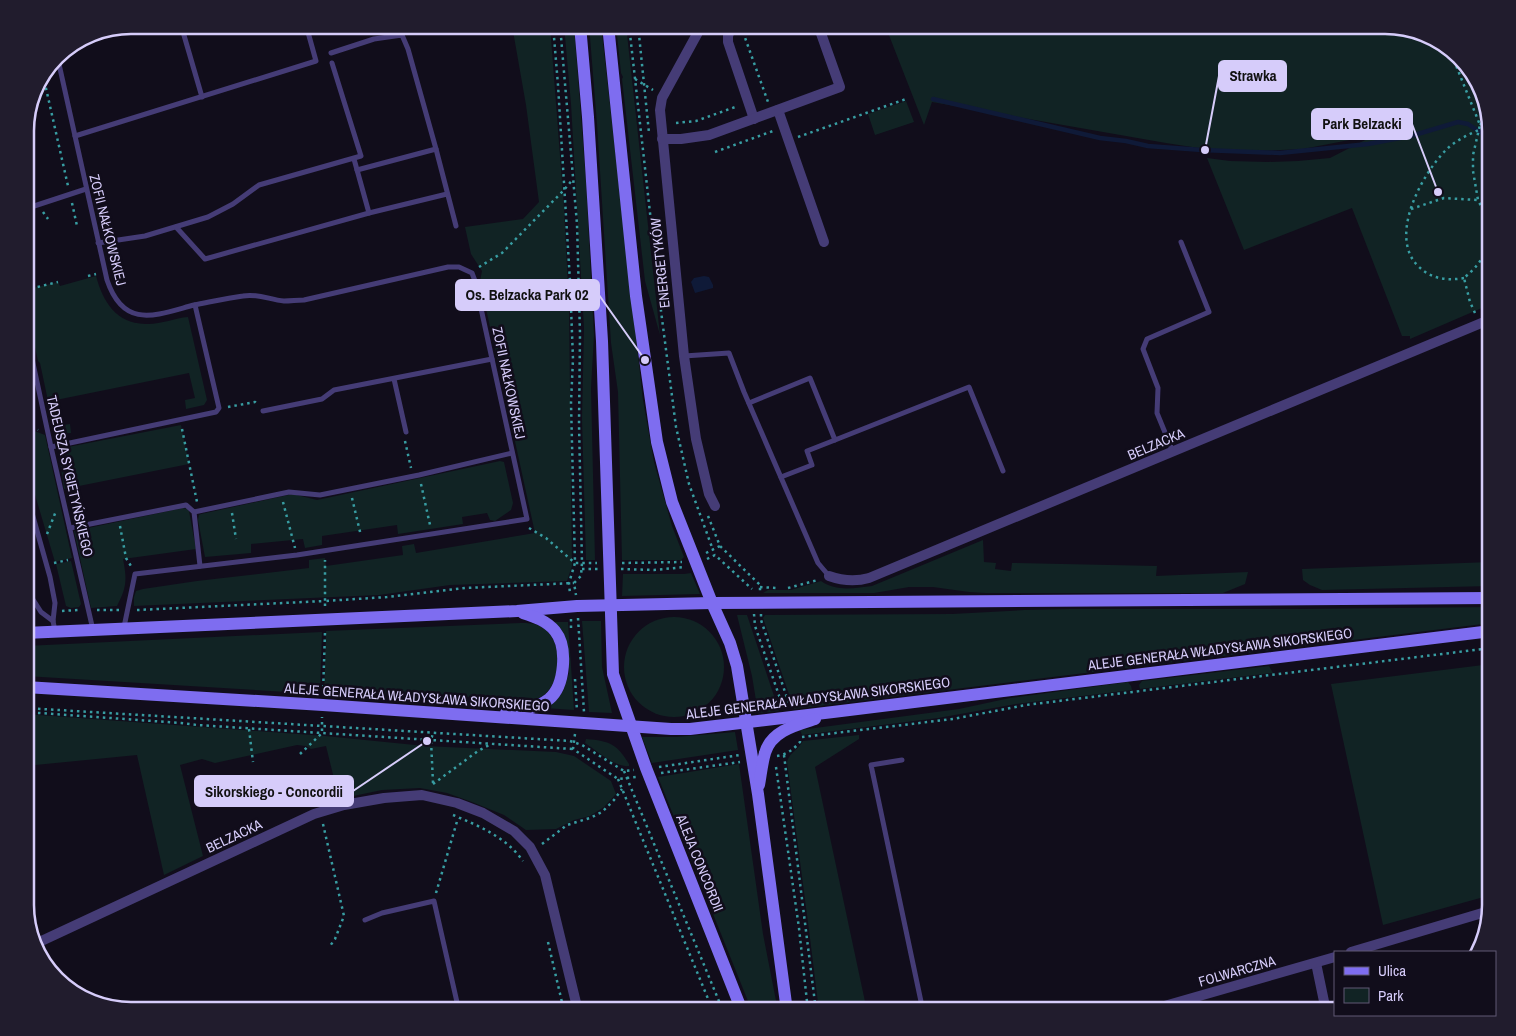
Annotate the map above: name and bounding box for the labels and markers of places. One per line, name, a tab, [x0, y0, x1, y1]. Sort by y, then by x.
callout: Strawka	[1219, 61, 1286, 91]
callout: Park Belzacki	[1312, 109, 1412, 139]
callout: Os. Belzacka Park 02	[456, 280, 599, 310]
callout: Sikorskiego - Concordii	[195, 776, 353, 806]

